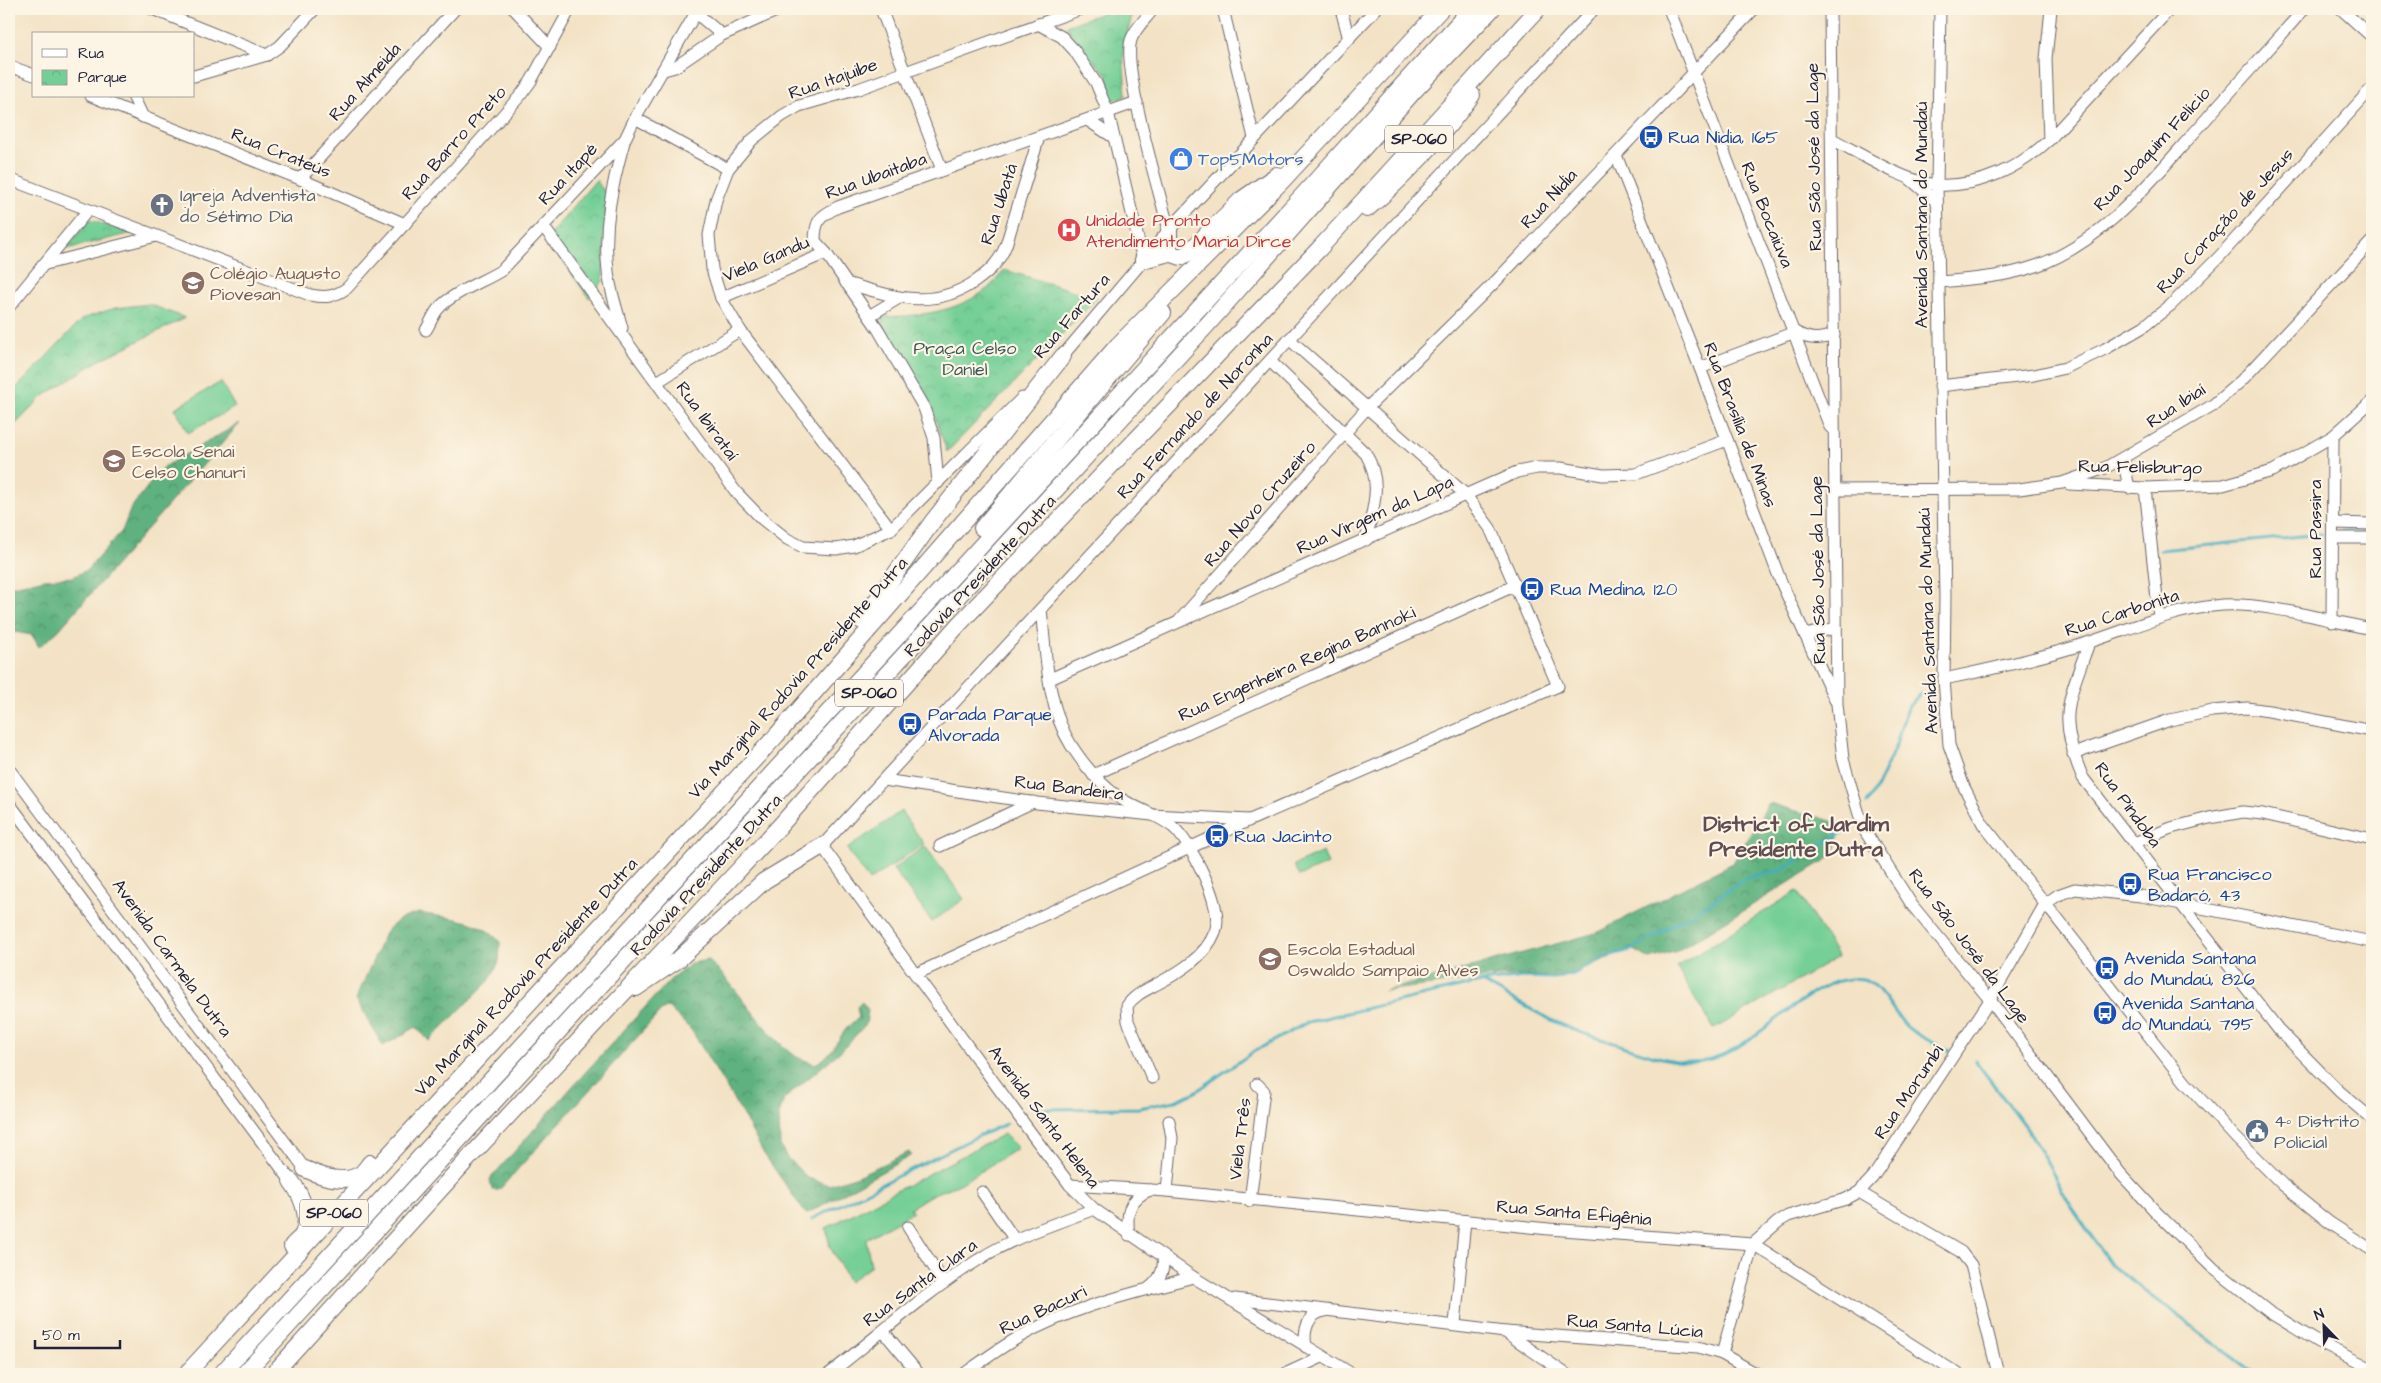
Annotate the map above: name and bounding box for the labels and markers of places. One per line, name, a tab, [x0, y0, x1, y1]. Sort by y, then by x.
bus stop icon: Rua Nidia, 165	[1638, 124, 1664, 150]
place label: Rua Nidia, 165	[1668, 125, 1778, 150]
shop icon: Top5Motors	[1168, 146, 1194, 172]
place label: Top5Motors	[1198, 147, 1304, 172]
place label: Igreja Adventista do Sétimo Dia	[180, 183, 316, 229]
church icon: Igreja Adventista do Sétimo Dia	[149, 192, 175, 218]
place label: Unidade Pronto Atendimento Maria Dirce	[1086, 208, 1292, 254]
hospital icon: Unidade Pronto Atendimento Maria Dirce	[1056, 217, 1082, 243]
place label: Colégio Augusto Piovesan	[210, 261, 340, 307]
school or university icon: Colégio Augusto Piovesan	[180, 270, 206, 296]
place label: Escola Senai Celso Chanuri	[132, 439, 246, 485]
school or university icon: Escola Senai Celso Chanuri	[101, 448, 127, 474]
bus stop icon: Rua Medina, 120	[1519, 576, 1545, 602]
place label: Rua Medina, 120	[1550, 577, 1677, 602]
place label: Parada Parque Alvorada	[928, 702, 1052, 748]
bus stop icon: Parada Parque Alvorada	[897, 711, 923, 737]
bus stop icon: Rua Jacinto	[1204, 823, 1230, 849]
place label: Rua Jacinto	[1234, 824, 1332, 849]
place label: Rua Francisco Badaró, 43	[2148, 862, 2272, 908]
bus stop icon: Rua Francisco Badaró, 43	[2117, 871, 2143, 897]
place label: Escola Estadual Oswaldo Sampaio Alves	[1288, 937, 1479, 983]
school or university icon: Escola Estadual Oswaldo Sampaio Alves	[1257, 946, 1283, 972]
place label: Avenida Santana do Mundaú, 826	[2124, 946, 2256, 992]
bus stop icon: Avenida Santana do Mundaú, 826	[2094, 955, 2120, 981]
place label: Avenida Santana do Mundaú, 795	[2122, 991, 2254, 1037]
bus stop icon: Avenida Santana do Mundaú, 795	[2092, 1000, 2118, 1026]
place label: 4º Distrito Policial	[2274, 1109, 2359, 1155]
public building icon: 4º Distrito Policial	[2244, 1118, 2270, 1144]

